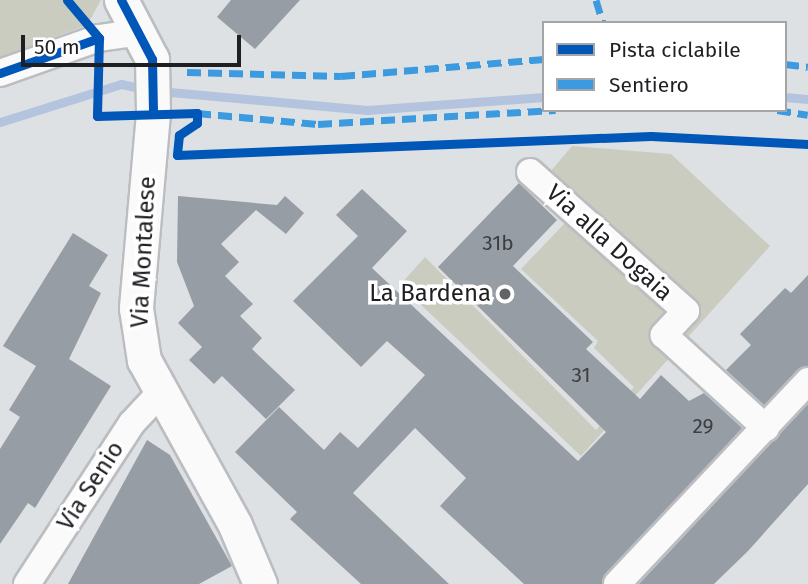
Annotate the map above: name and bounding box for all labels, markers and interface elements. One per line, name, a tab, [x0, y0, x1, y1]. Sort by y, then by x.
scale bar	[24, 21, 245, 65]
legend	[542, 21, 787, 112]
text: 50 m	[34, 34, 80, 60]
text: Pista ciclabile	[609, 37, 741, 63]
text: Sentiero	[609, 72, 689, 98]
street label: Via Montalese	[126, 175, 162, 329]
street label: Via alla Dogaia	[540, 179, 678, 307]
house number: 31b	[482, 230, 514, 256]
place label: La Bardena	[369, 280, 491, 308]
marker: La Bardena	[497, 286, 513, 302]
house number: 31	[571, 362, 591, 388]
house number: 29	[692, 413, 714, 439]
street label: Via Senio	[52, 436, 130, 536]

